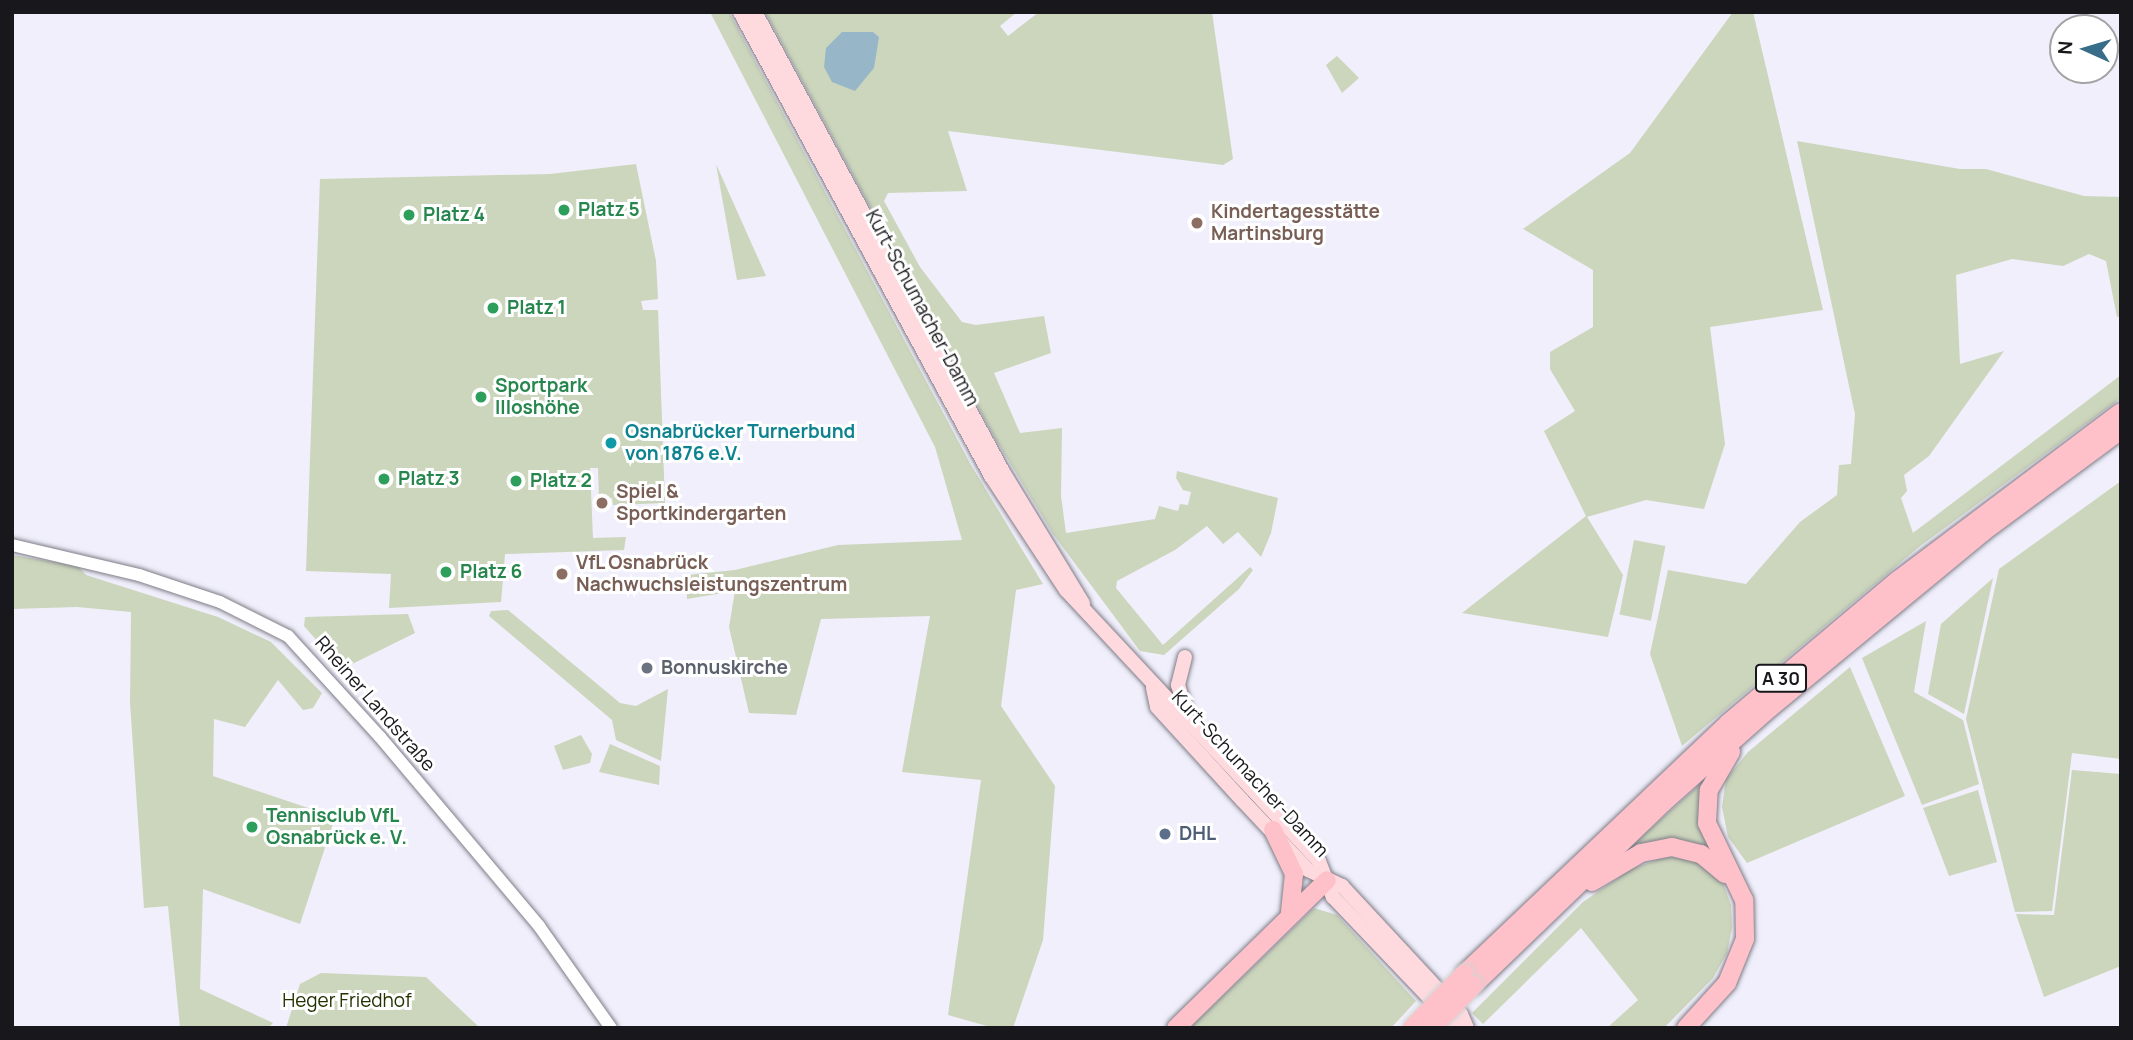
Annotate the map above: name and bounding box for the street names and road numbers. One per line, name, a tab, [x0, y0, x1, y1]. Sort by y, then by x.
street label: Kurt-Schumacher-Damm	[861, 206, 983, 410]
street label: Rheiner Landstraße	[310, 632, 440, 776]
road number: A 30	[1755, 664, 1807, 692]
street label: Kurt-Schumacher-Damm	[1167, 686, 1333, 862]

